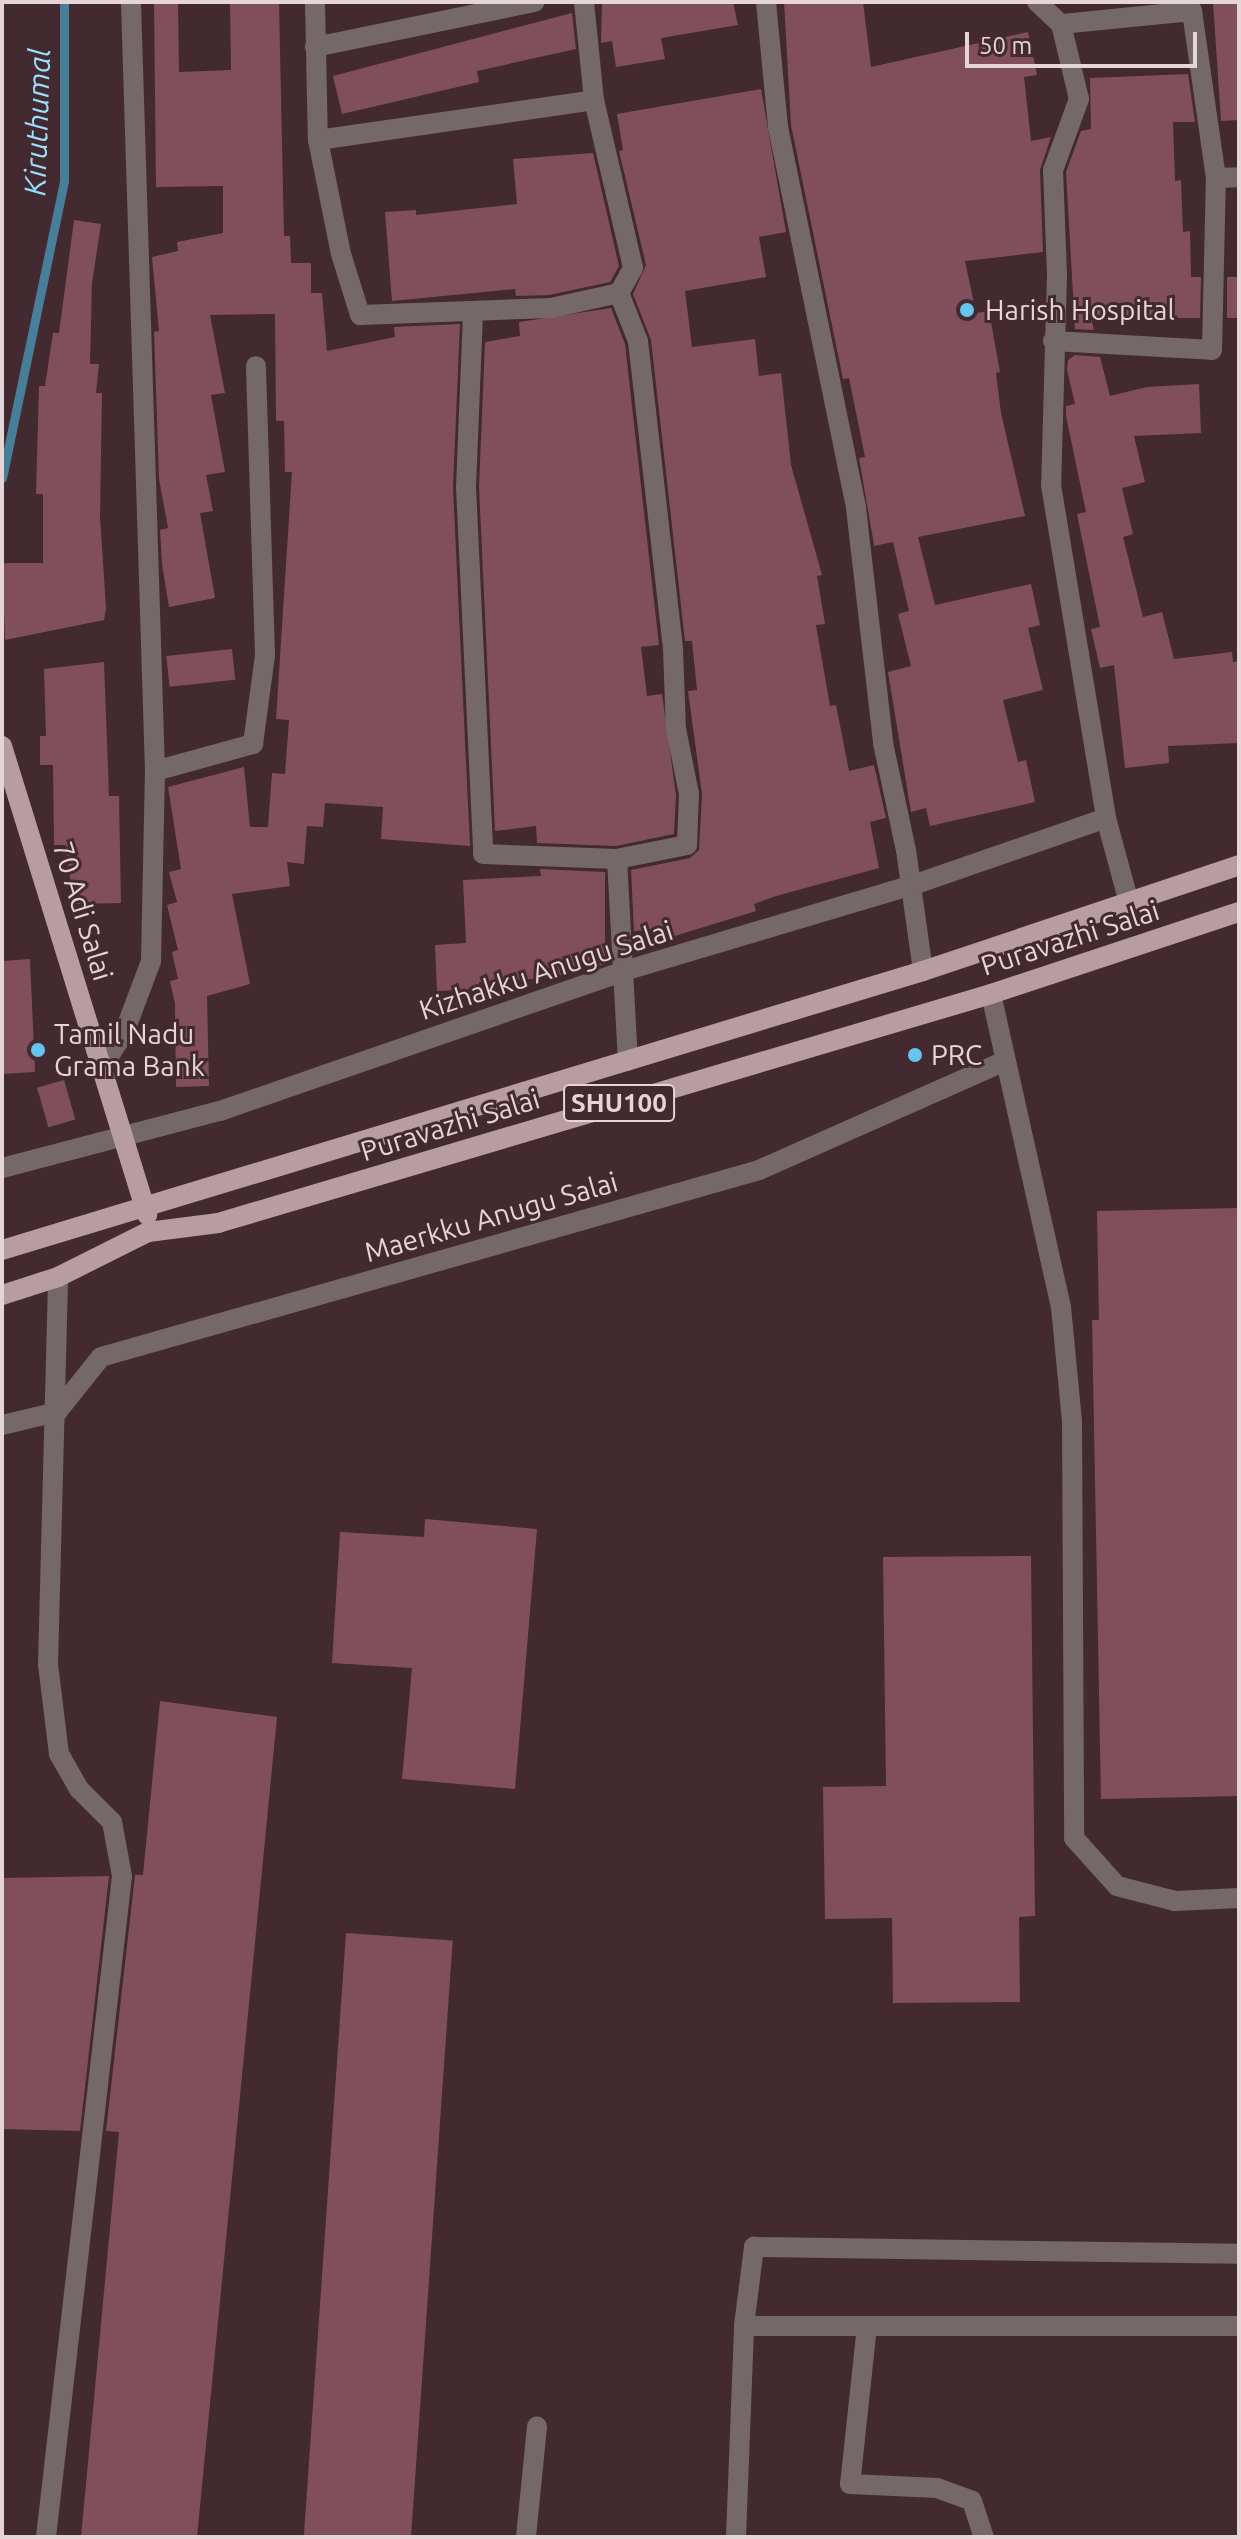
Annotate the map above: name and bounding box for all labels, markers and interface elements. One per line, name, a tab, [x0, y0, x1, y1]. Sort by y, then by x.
scale bar	[969, 16, 1201, 66]
text: 50 m	[979, 32, 1032, 59]
water label: Kiruthumal	[16, 47, 58, 197]
place label: Harish Hospital	[985, 293, 1175, 327]
marker: Harish Hospital	[956, 299, 978, 321]
street label: 70 Adi Salai	[46, 838, 120, 984]
street label: Puravazhi Salai	[977, 893, 1163, 983]
street label: Kizhakku Anugu Salai	[415, 913, 677, 1027]
place label: Tamil Nadu Grama Bank	[54, 1017, 205, 1083]
place label: PRC	[931, 1038, 982, 1072]
marker: Tamil Nadu Grama Bank	[29, 1041, 47, 1059]
marker: PRC	[906, 1046, 924, 1064]
road number: SHU100	[563, 1081, 675, 1125]
street label: Puravazhi Salai	[356, 1082, 544, 1168]
street label: Maerkku Anugu Salai	[361, 1165, 621, 1269]

